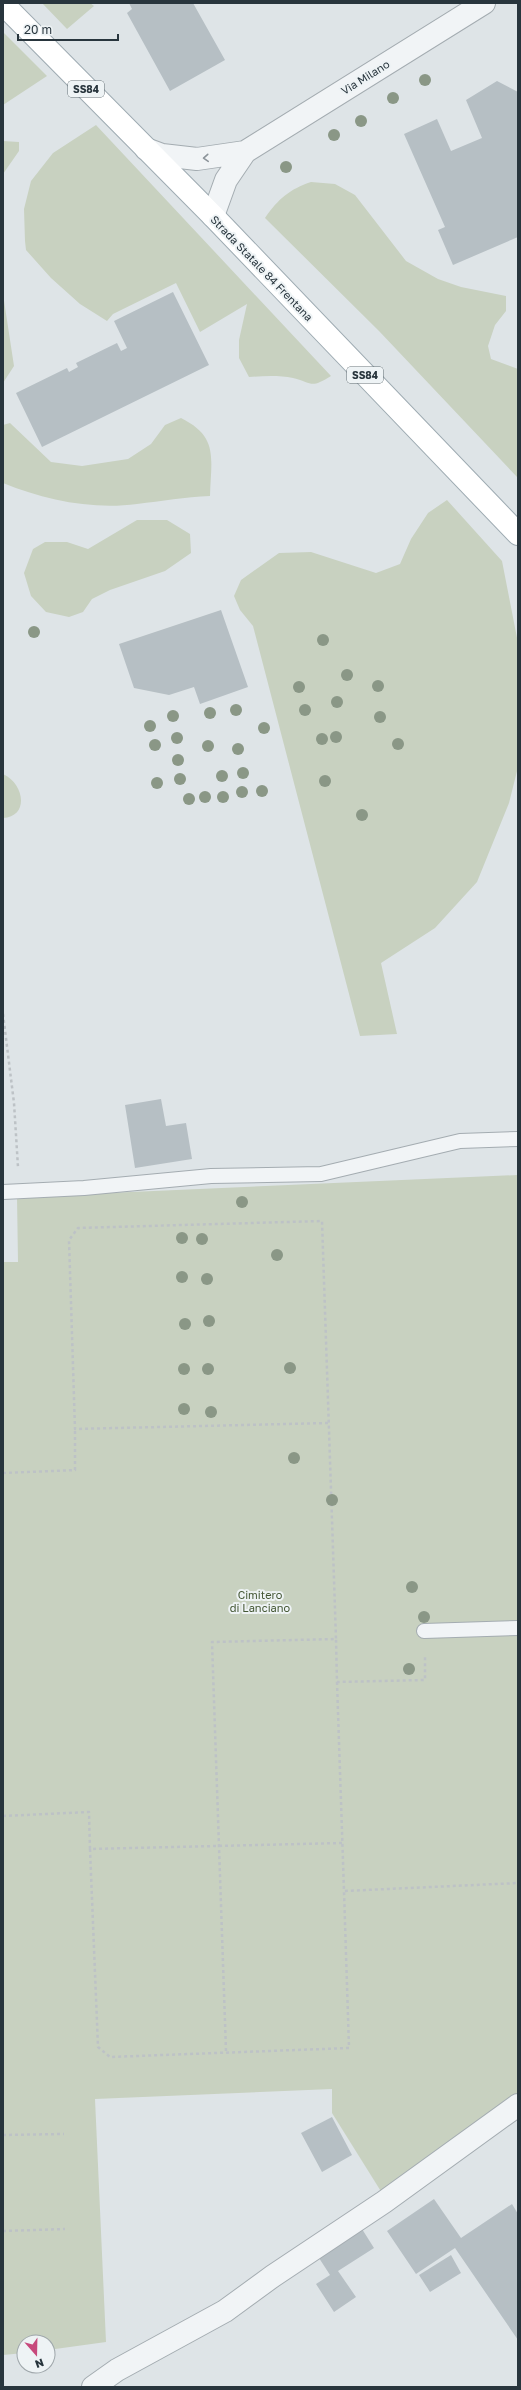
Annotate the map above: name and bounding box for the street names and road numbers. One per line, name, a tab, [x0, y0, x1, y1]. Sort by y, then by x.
street label: Via Milano	[338, 57, 392, 97]
road number: SS84	[68, 81, 104, 97]
street label: Strada Statale 84 Frentana	[208, 213, 316, 323]
road number: SS84	[347, 367, 383, 383]

